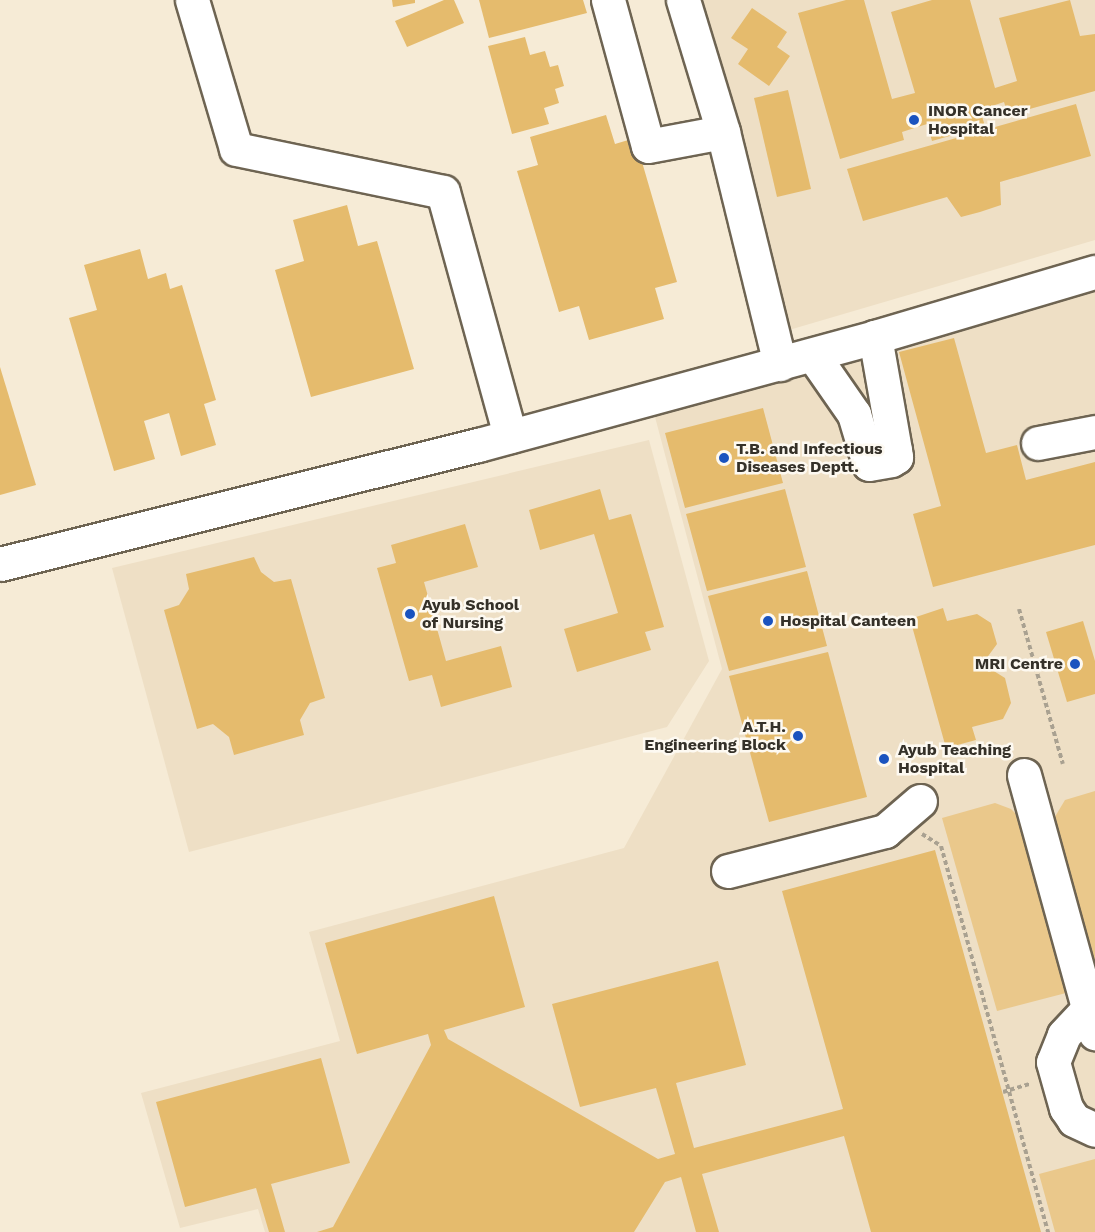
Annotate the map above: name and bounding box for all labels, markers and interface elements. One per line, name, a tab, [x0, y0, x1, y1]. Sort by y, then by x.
place label: INOR Cancer Hospital	[928, 101, 1028, 139]
marker: INOR Cancer Hospital	[905, 111, 923, 129]
place label: T.B. and Infectious Diseases Deptt.	[736, 439, 883, 477]
marker: T.B. and Infectious Diseases Deptt.	[717, 451, 731, 465]
place label: Ayub School of Nursing	[422, 595, 519, 633]
marker: Ayub School of Nursing	[403, 607, 417, 621]
place label: Hospital Canteen	[780, 611, 916, 631]
marker: Hospital Canteen	[761, 614, 775, 628]
place label: MRI Centre	[975, 654, 1063, 674]
marker: MRI Centre	[1068, 657, 1082, 671]
place label: A.T.H. Engineering Block	[644, 717, 786, 755]
marker: A.T.H. Engineering Block	[791, 729, 805, 743]
place label: Ayub Teaching Hospital	[898, 740, 1011, 778]
marker: Ayub Teaching Hospital	[875, 750, 893, 768]

